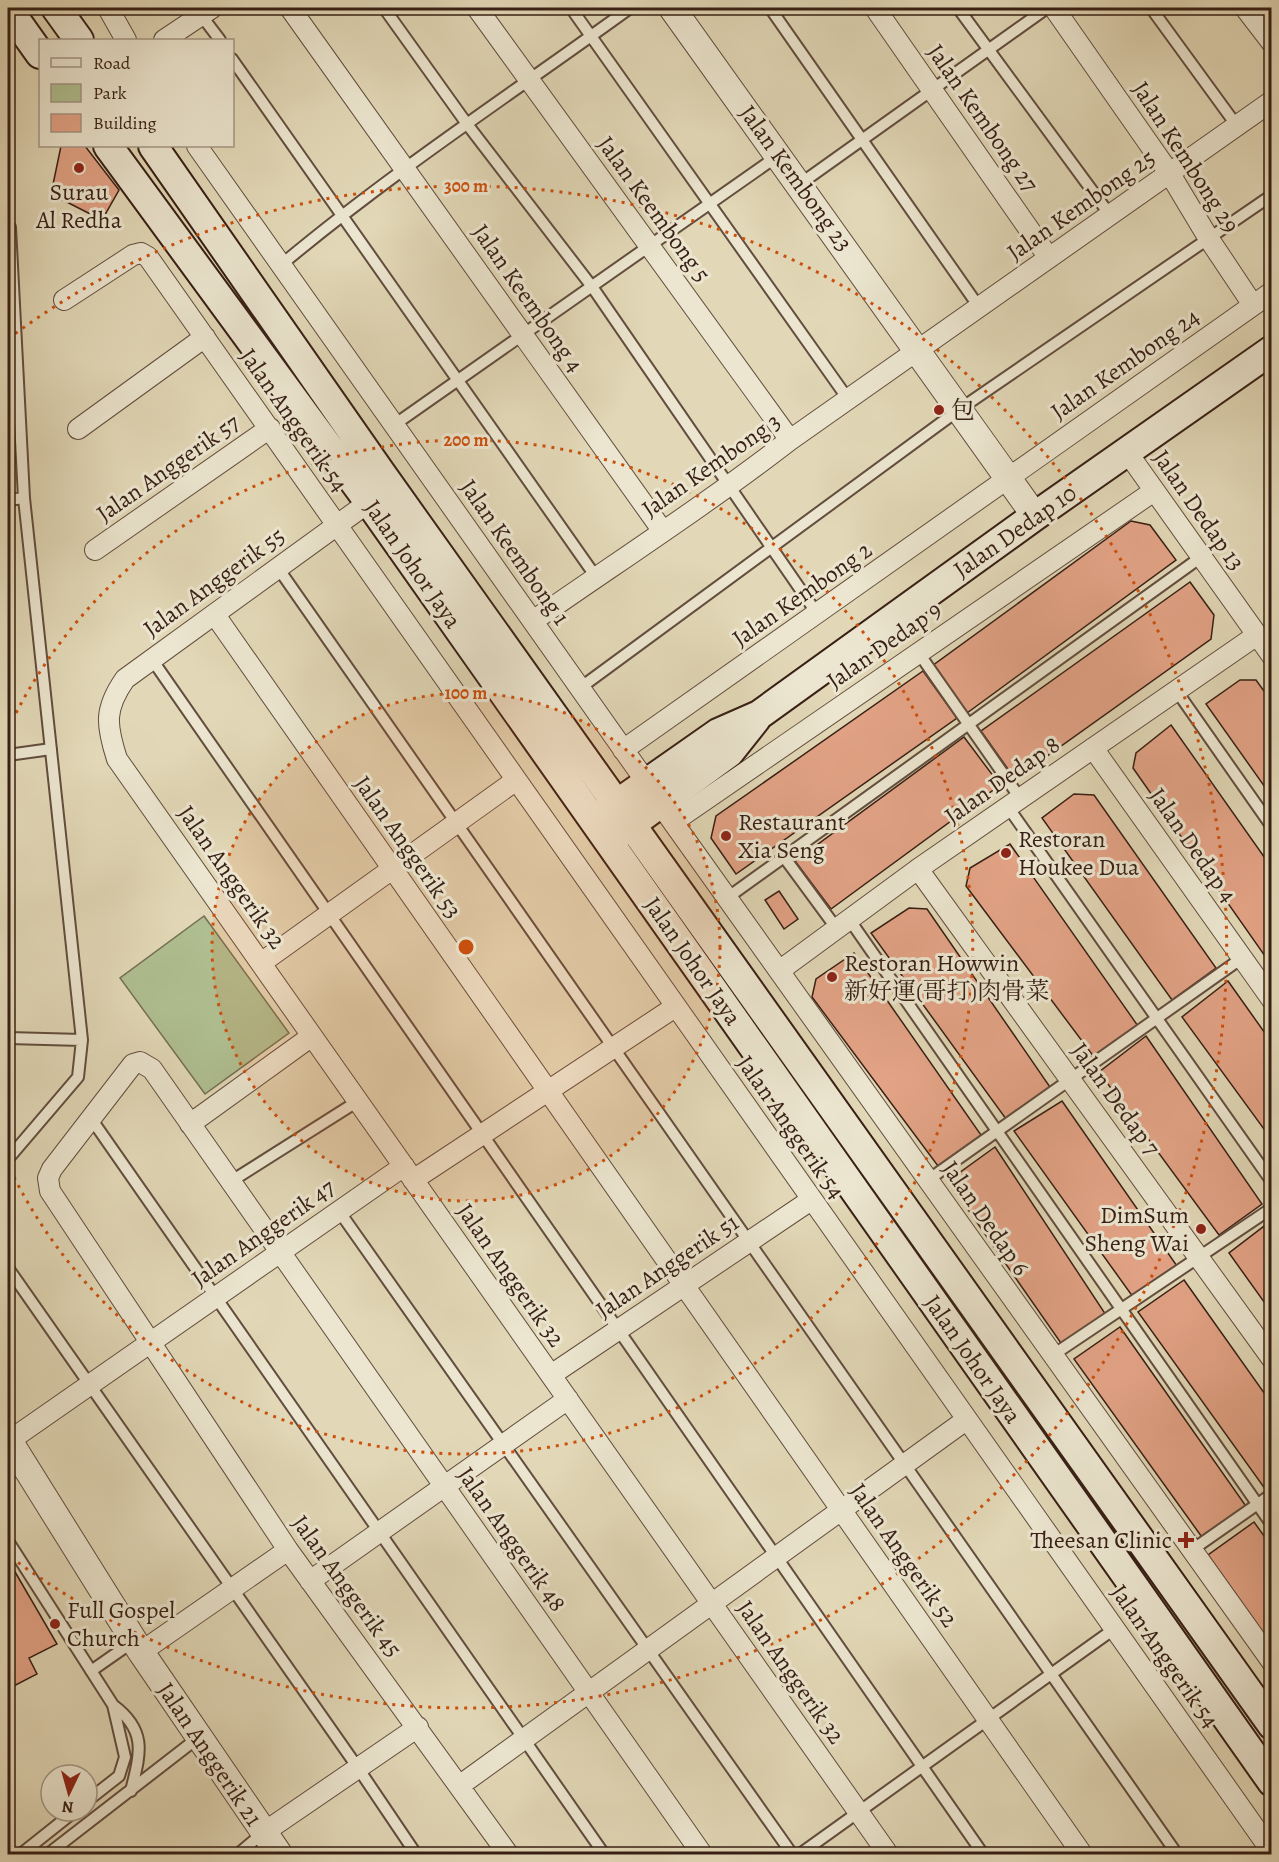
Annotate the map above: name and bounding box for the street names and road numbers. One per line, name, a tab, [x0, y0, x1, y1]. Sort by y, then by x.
street label: Jalan Kembong 27	[920, 38, 1046, 199]
street label: Jalan Kembong 29	[1125, 75, 1247, 239]
street label: Jalan Kembong 23	[732, 98, 860, 258]
street label: Jalan Keembong 5	[590, 129, 718, 289]
street label: Jalan Kembong 25	[1001, 142, 1161, 268]
street label: Jalan Keembong 4	[465, 218, 591, 379]
street label: Jalan Kembong 24	[1044, 301, 1206, 427]
street label: Jalan Anggerik 54	[233, 342, 356, 498]
street label: Jalan Kembong 3	[635, 405, 787, 525]
street label: Jalan Anggerik 57	[90, 406, 247, 529]
street label: Jalan Dedap 13	[1146, 443, 1252, 577]
street label: Jalan Keembong 1	[453, 473, 577, 631]
street label: Jalan Dedap 10	[947, 477, 1083, 585]
street label: Jalan Johor Jaya	[357, 493, 470, 635]
street label: Jalan Anggerik 55	[137, 520, 291, 644]
street label: Jalan Kembong 2	[726, 534, 878, 654]
street label: Jalan Dedap 9	[820, 594, 948, 696]
street label: Jalan Dedap 8	[938, 728, 1066, 832]
street label: Jalan Anggerik 53	[347, 769, 469, 925]
street label: Jalan Dedap 4	[1142, 781, 1244, 909]
street label: Jalan Anggerik 32	[170, 799, 294, 955]
street label: Jalan Johor Jaya	[637, 890, 750, 1032]
street label: Jalan Dedap 7	[1064, 1036, 1168, 1163]
street label: Jalan Anggerik 54	[730, 1049, 853, 1205]
street label: Jalan Dedap 6	[935, 1154, 1037, 1282]
street label: Jalan Anggerik 47	[185, 1171, 342, 1294]
street label: Jalan Anggerik 32	[449, 1197, 573, 1353]
street label: Jalan Anggerik 51	[589, 1206, 745, 1326]
street label: Jalan Johor Jaya	[917, 1288, 1030, 1430]
street label: Jalan Anggerik 48	[450, 1460, 574, 1618]
street label: Jalan Anggerik 52	[842, 1477, 966, 1633]
street label: Jalan Anggerik 45	[285, 1508, 409, 1664]
street label: Jalan Anggerik 54	[1104, 1578, 1227, 1734]
street label: Jalan Anggerik 32	[729, 1594, 853, 1750]
street label: Jalan Anggerik 21	[150, 1676, 270, 1832]

